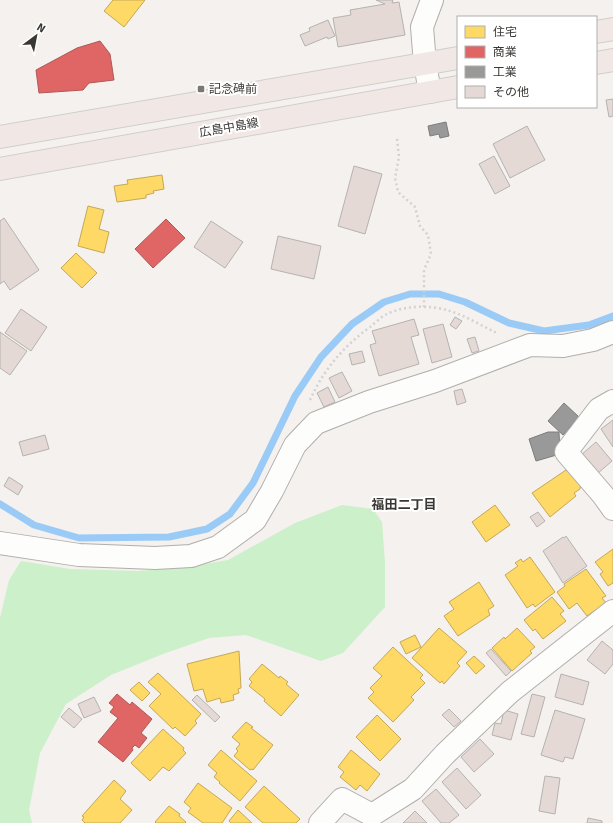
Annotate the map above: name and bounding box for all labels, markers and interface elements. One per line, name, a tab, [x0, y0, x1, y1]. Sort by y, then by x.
north arrow	[16, 16, 56, 56]
legend	[457, 16, 597, 108]
text: N	[34, 20, 48, 35]
text: 住宅	[493, 25, 517, 40]
text: 商業	[493, 45, 517, 60]
text: 工業	[493, 65, 517, 80]
place label: 記念碑前	[209, 82, 257, 97]
marker: 記念碑前	[196, 84, 206, 94]
text: その他	[493, 85, 529, 100]
street label: 広島中島線	[198, 115, 260, 141]
district label: 福田二丁目	[371, 497, 437, 513]

